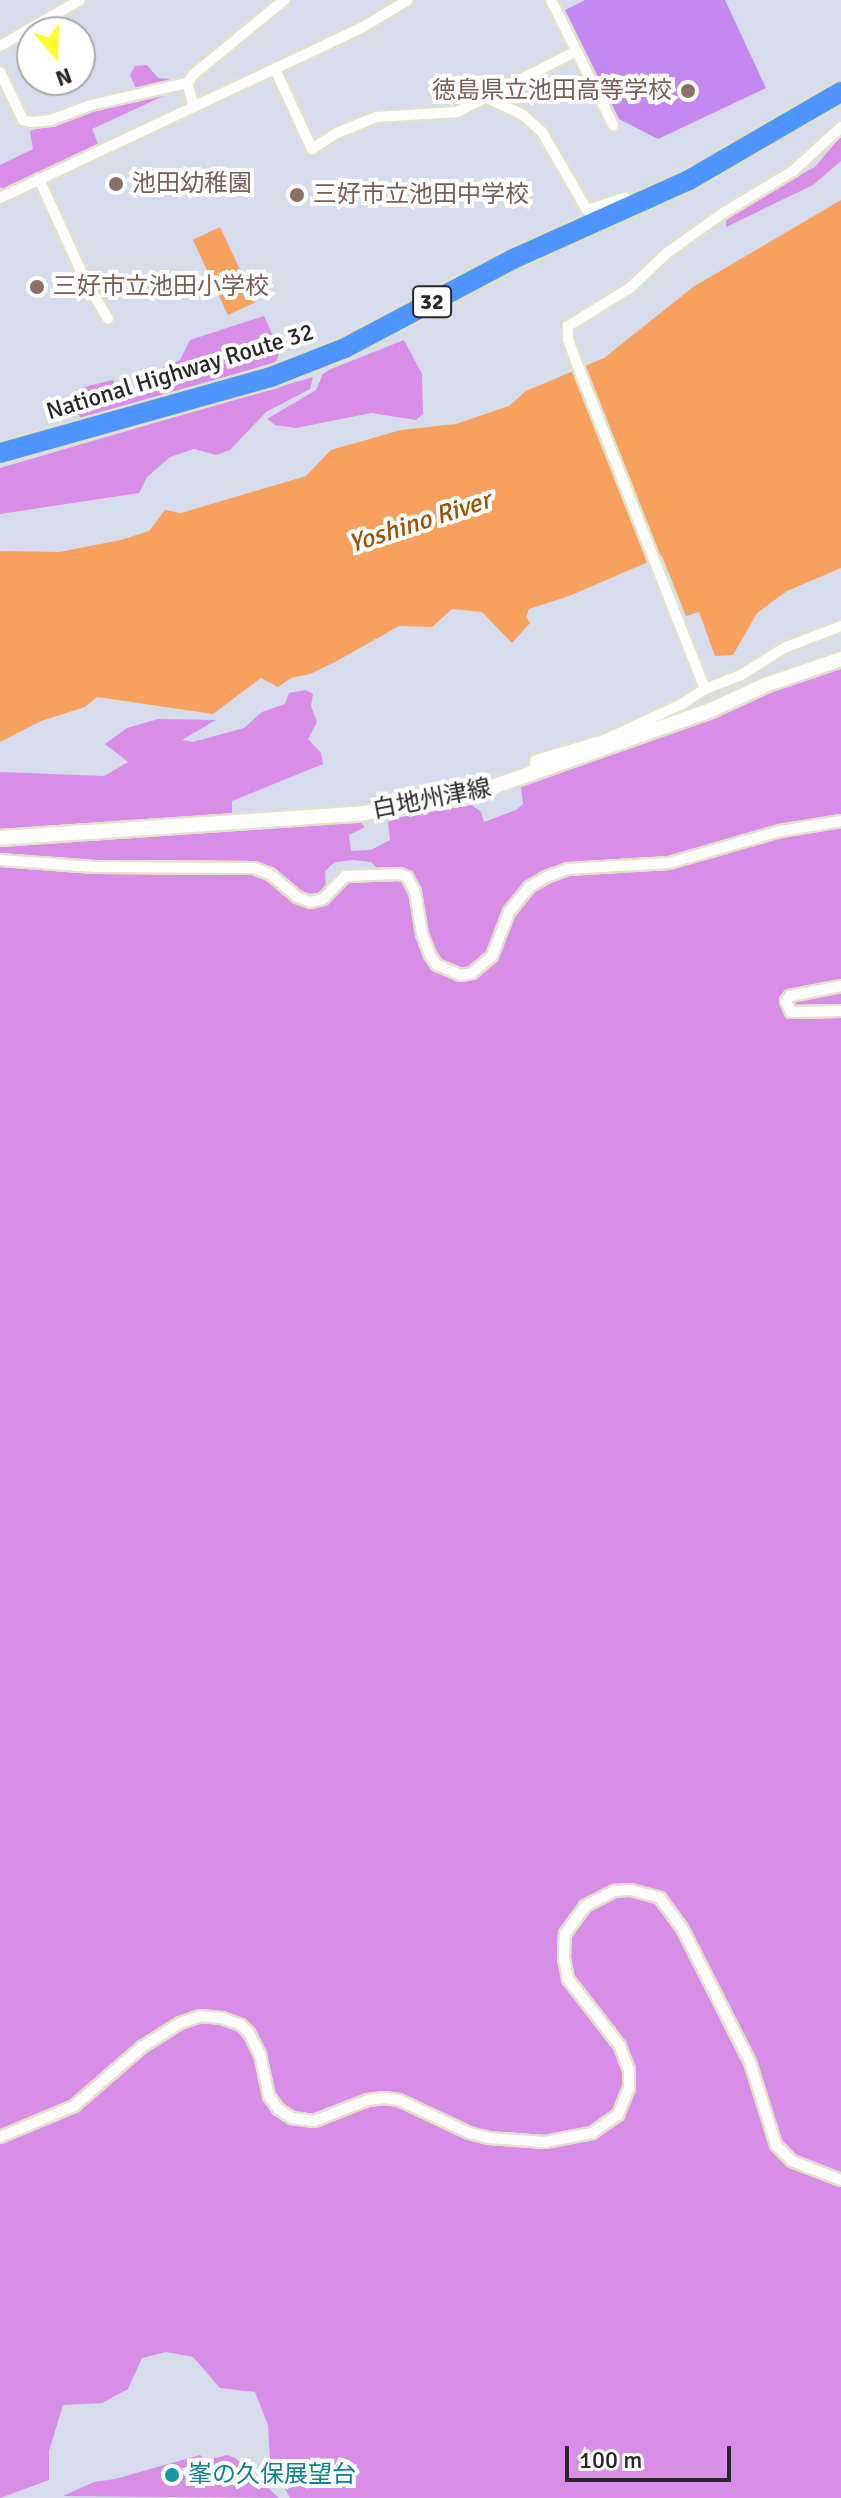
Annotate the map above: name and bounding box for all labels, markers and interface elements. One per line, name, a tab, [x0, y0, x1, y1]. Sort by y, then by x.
north arrow	[16, 16, 96, 96]
text: N	[52, 62, 76, 92]
place label: 徳島県立池田高等学校	[432, 77, 672, 105]
marker: 徳島県立池田高等学校	[679, 82, 697, 100]
place label: 池田幼稚園	[132, 170, 252, 198]
marker: 池田幼稚園	[107, 175, 125, 193]
place label: 三好市立池田中学校	[313, 181, 529, 209]
marker: 三好市立池田中学校	[288, 186, 306, 204]
place label: 三好市立池田小学校	[53, 273, 269, 301]
marker: 三好市立池田小学校	[28, 278, 46, 296]
road number: 32	[412, 284, 452, 320]
street label: National Highway Route 32	[43, 318, 317, 426]
water label: Yoshino River	[345, 485, 495, 561]
street label: 白地州津線	[370, 773, 494, 825]
scale bar	[569, 2430, 735, 2480]
text: 100 m	[579, 2445, 642, 2475]
place label: 峯の久保展望台	[188, 2461, 356, 2489]
marker: 峯の久保展望台	[163, 2466, 181, 2484]

